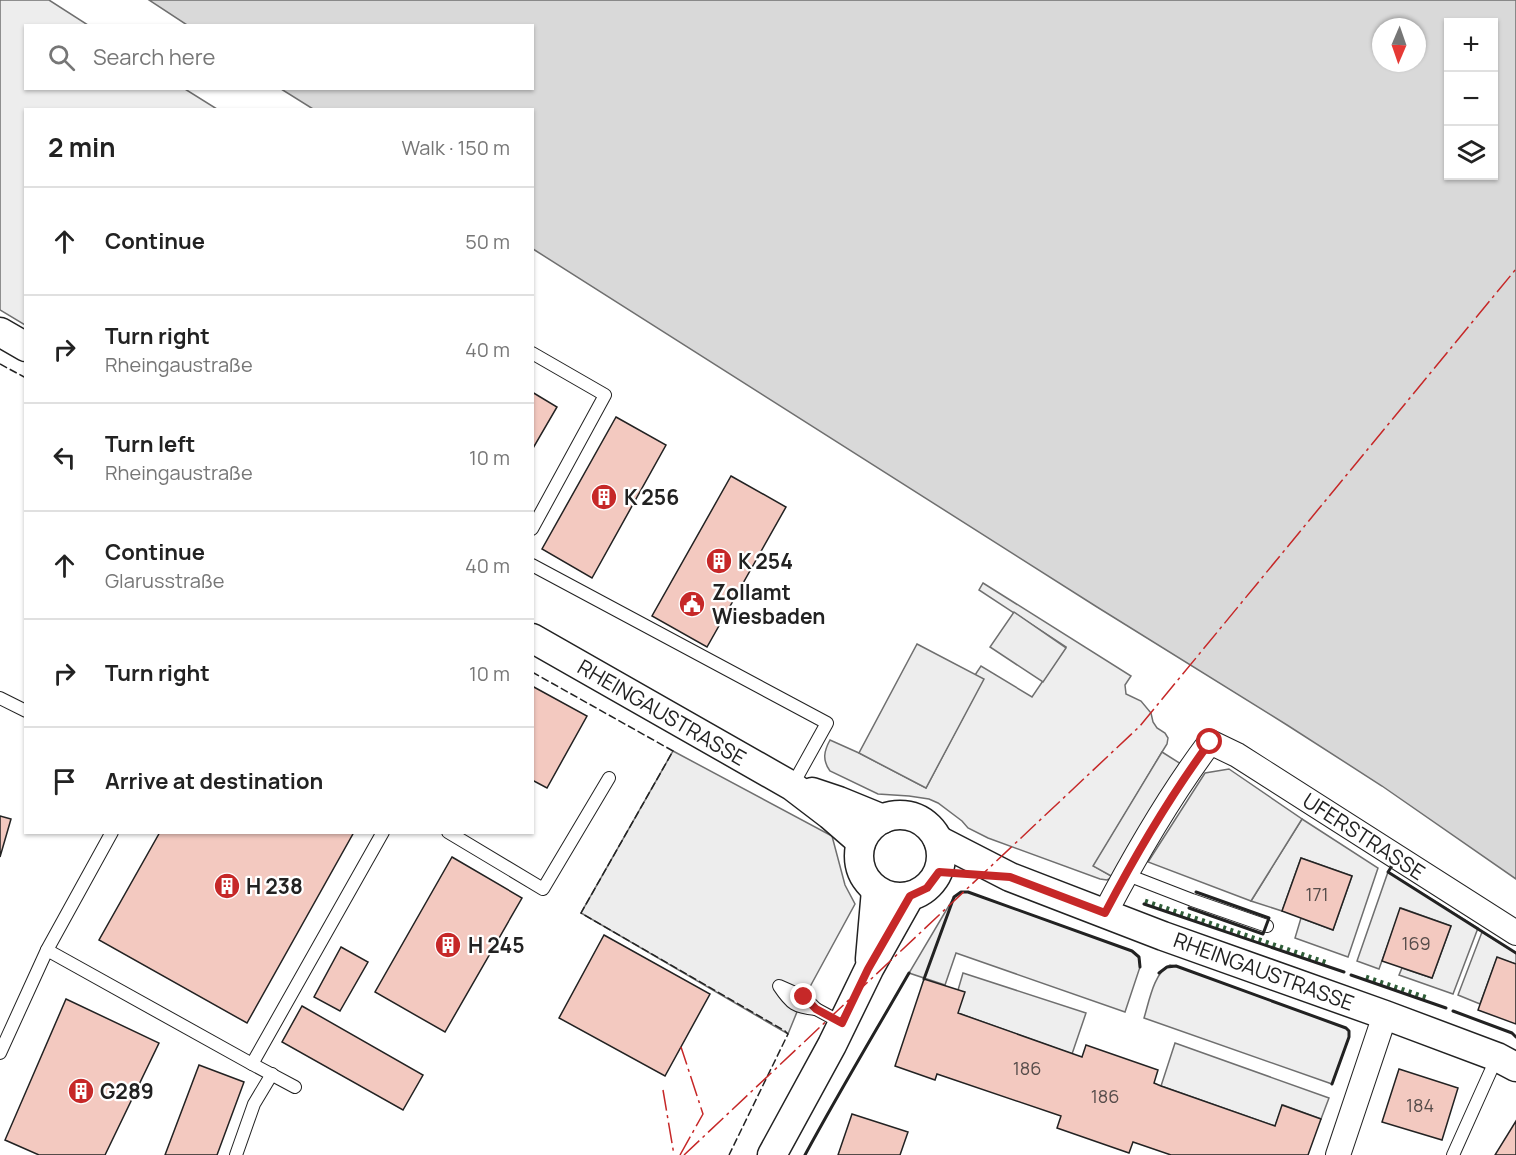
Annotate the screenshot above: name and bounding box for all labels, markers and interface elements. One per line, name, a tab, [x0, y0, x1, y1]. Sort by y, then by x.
north arrow	[1372, 18, 1426, 72]
map controls	[1444, 18, 1498, 180]
button: +	[1444, 18, 1498, 72]
search box	[24, 24, 534, 90]
icon: search	[45, 41, 78, 74]
text: Search here	[93, 42, 215, 72]
button: −	[1444, 72, 1498, 126]
button: layers	[1444, 126, 1498, 180]
text: 2 min	[48, 129, 116, 165]
text: Walk · 150 m	[401, 134, 510, 161]
icon: ahead	[48, 225, 81, 258]
text: Continue	[105, 226, 205, 256]
text: 50 m	[465, 228, 510, 255]
text: Turn right	[105, 321, 210, 351]
icon: right	[48, 333, 81, 366]
text: 40 m	[465, 336, 510, 363]
text: Rheingaustraße	[105, 351, 253, 378]
text: Turn left	[105, 429, 195, 459]
icon: left	[48, 441, 81, 474]
text: 10 m	[469, 444, 510, 471]
text: Rheingaustraße	[105, 459, 253, 486]
building icon: K 256	[589, 482, 619, 512]
place label: K 256	[624, 483, 679, 511]
text: Continue	[105, 537, 205, 567]
building icon: K 254	[704, 546, 734, 576]
place label: K 254	[738, 547, 793, 575]
icon: ahead	[48, 549, 81, 582]
text: 40 m	[465, 552, 510, 579]
text: Glarusstraße	[105, 567, 225, 594]
place label: Zollamt Wiesbaden	[712, 578, 825, 630]
public building icon: Zollamt Wiesbaden	[677, 589, 707, 619]
street label: RHEINGAUSTRASSE	[573, 652, 751, 772]
icon: right	[48, 657, 81, 690]
text: Turn right	[105, 658, 210, 688]
text: 10 m	[469, 660, 510, 687]
route start	[1196, 728, 1222, 754]
icon: arrive	[48, 765, 81, 798]
text: Arrive at destination	[105, 766, 323, 796]
street label: UFERSTRASSE	[1298, 786, 1430, 886]
building icon: H 238	[212, 871, 242, 901]
place label: H 238	[246, 872, 303, 900]
house number: 171	[1305, 882, 1329, 906]
street label: RHEINGAUSTRASSE	[1170, 925, 1358, 1017]
building icon: H 245	[433, 930, 463, 960]
place label: H 245	[468, 931, 525, 959]
house number: 169	[1401, 931, 1431, 955]
route end	[790, 983, 816, 1009]
house number: 186	[1013, 1056, 1041, 1080]
building icon: G289	[66, 1076, 96, 1106]
place label: G289	[100, 1077, 154, 1105]
house number: 186	[1091, 1084, 1119, 1108]
house number: 184	[1406, 1093, 1434, 1117]

